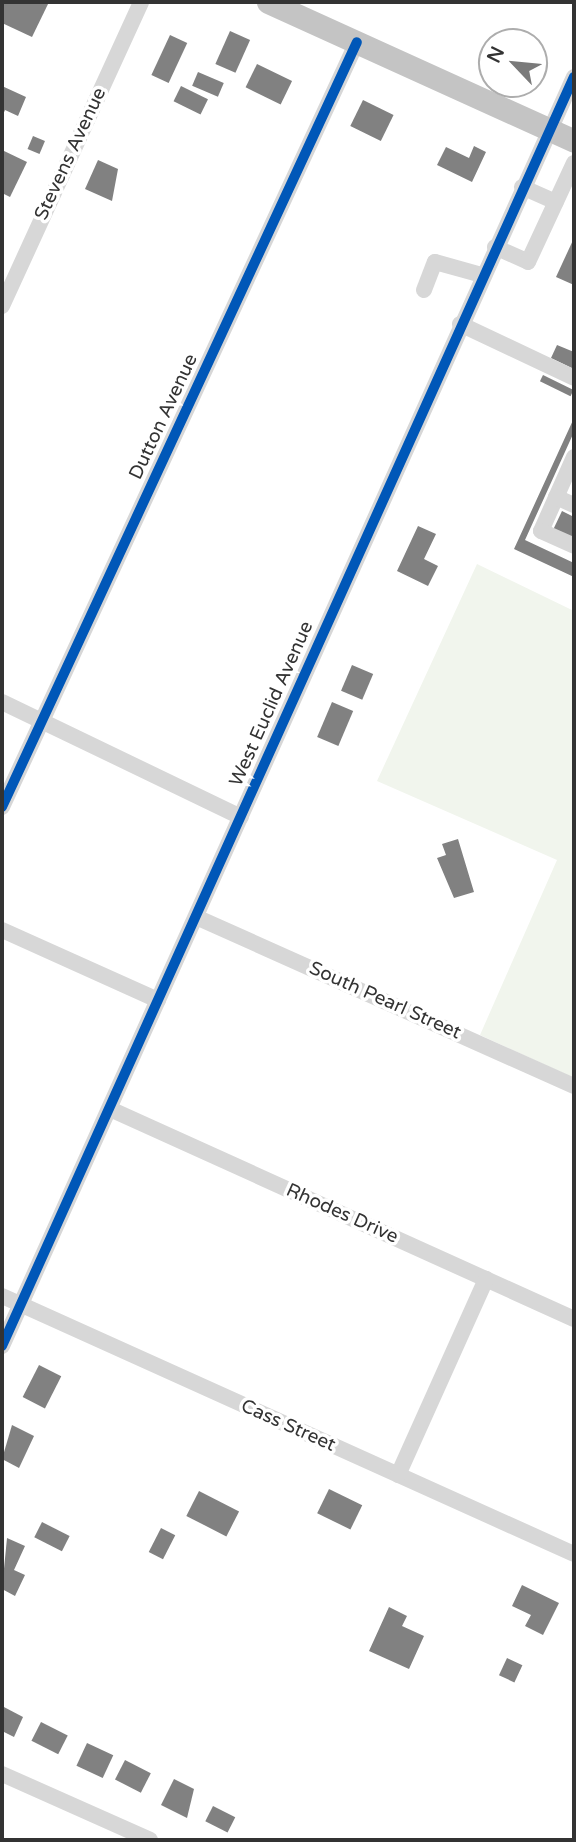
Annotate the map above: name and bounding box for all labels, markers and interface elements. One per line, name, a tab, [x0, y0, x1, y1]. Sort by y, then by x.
north arrow	[478, 28, 548, 98]
text: N	[483, 43, 509, 66]
street label: Stevens Avenue	[30, 84, 112, 224]
street label: Dutton Avenue	[125, 350, 203, 484]
street label: West Euclid Avenue	[225, 618, 319, 790]
street label: South Pearl Street	[306, 957, 464, 1045]
street label: Rhodes Drive	[282, 1179, 402, 1249]
street label: Cass Street	[237, 1395, 339, 1457]

